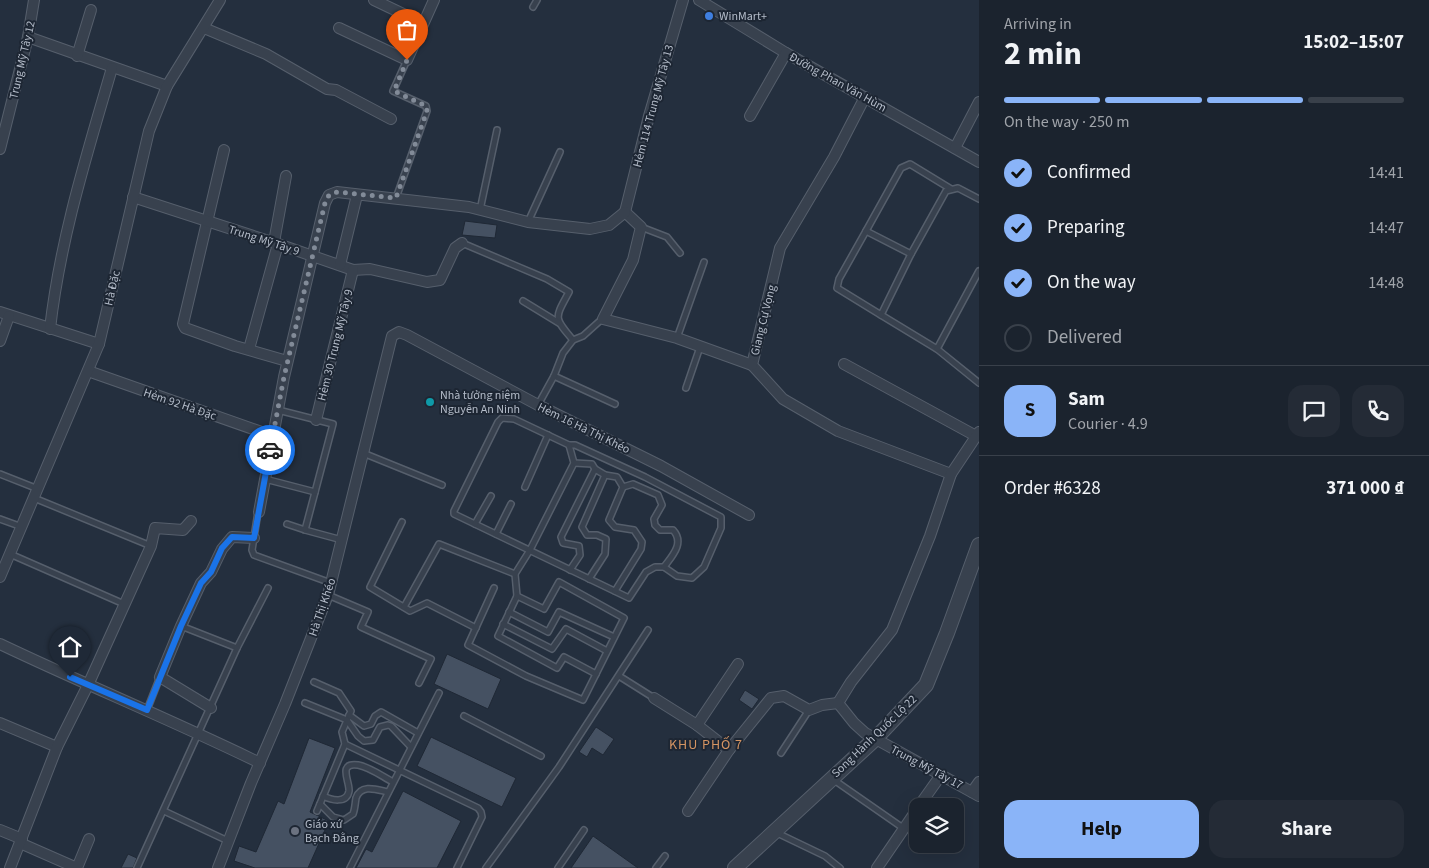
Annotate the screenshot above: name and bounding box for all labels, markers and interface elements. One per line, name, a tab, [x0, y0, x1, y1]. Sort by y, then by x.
place label: WinMart+	[719, 8, 767, 25]
pin	[386, 9, 428, 60]
marker: WinMart+	[703, 10, 715, 22]
text: Arriving in	[1004, 13, 1072, 35]
icon: bag	[393, 16, 421, 44]
street label: Trung Mỹ Tây 12	[5, 19, 40, 101]
text: 15:02–15:07	[1303, 29, 1404, 56]
text: 2 min	[1004, 31, 1082, 77]
street label: Hẻm 114 Trung Mỹ Tây 13	[629, 43, 678, 169]
street label: Đường Phan Văn Hùm	[786, 49, 890, 116]
text: On the way · 250 m	[1004, 111, 1129, 133]
icon: check	[1004, 159, 1032, 187]
text: Confirmed	[1047, 159, 1131, 186]
text: 14:41	[1368, 162, 1404, 184]
icon: check	[1004, 214, 1032, 242]
text: Preparing	[1047, 214, 1125, 241]
text: 14:47	[1368, 217, 1404, 239]
street label: Trung Mỹ Tây 9	[226, 221, 302, 260]
street label: Hà Đặc	[100, 268, 125, 307]
icon: check	[1004, 269, 1032, 297]
text: On the way	[1047, 269, 1136, 296]
text: 14:48	[1368, 272, 1404, 294]
street label: Giang Cự Vọng	[747, 283, 780, 357]
street label: Hẻm 30 Trung Mỹ Tây 9	[313, 288, 358, 403]
text: Delivered	[1047, 324, 1122, 351]
street label: Hẻm 92 Hà Đặc	[141, 384, 219, 425]
button: chat	[1288, 385, 1340, 437]
button: phone	[1352, 385, 1404, 437]
text: Sam	[1068, 386, 1105, 413]
place label: Nhà tưởng niệm Nguyễn An Ninh	[440, 387, 520, 418]
marker: Nhà tưởng niệm Nguyễn An Ninh	[424, 396, 436, 408]
text: S	[1025, 397, 1035, 424]
street label: Hẻm 16 Hà Thị Khéo	[535, 399, 633, 458]
text: Courier · 4.9	[1068, 413, 1148, 435]
courier	[245, 425, 295, 475]
icon: car	[256, 436, 284, 464]
text: Order #6328	[1004, 475, 1101, 502]
text: 371 000 ₫	[1326, 475, 1404, 502]
street label: Hà Thị Khéo	[305, 576, 340, 639]
pin	[49, 626, 91, 677]
icon: home	[56, 633, 84, 661]
street label: Song Hành Quốc Lộ 22	[828, 691, 921, 782]
district label: KHU PHỐ 7	[669, 735, 743, 755]
street label: Trung Mỹ Tây 17	[888, 741, 966, 794]
map controls	[909, 798, 964, 853]
button: layers	[909, 798, 964, 853]
button: Help	[1004, 800, 1199, 858]
button: Share	[1209, 800, 1404, 858]
place label: Giáo xứ Bạch Đằng	[305, 816, 359, 847]
marker: Giáo xứ Bạch Đằng	[289, 825, 301, 837]

